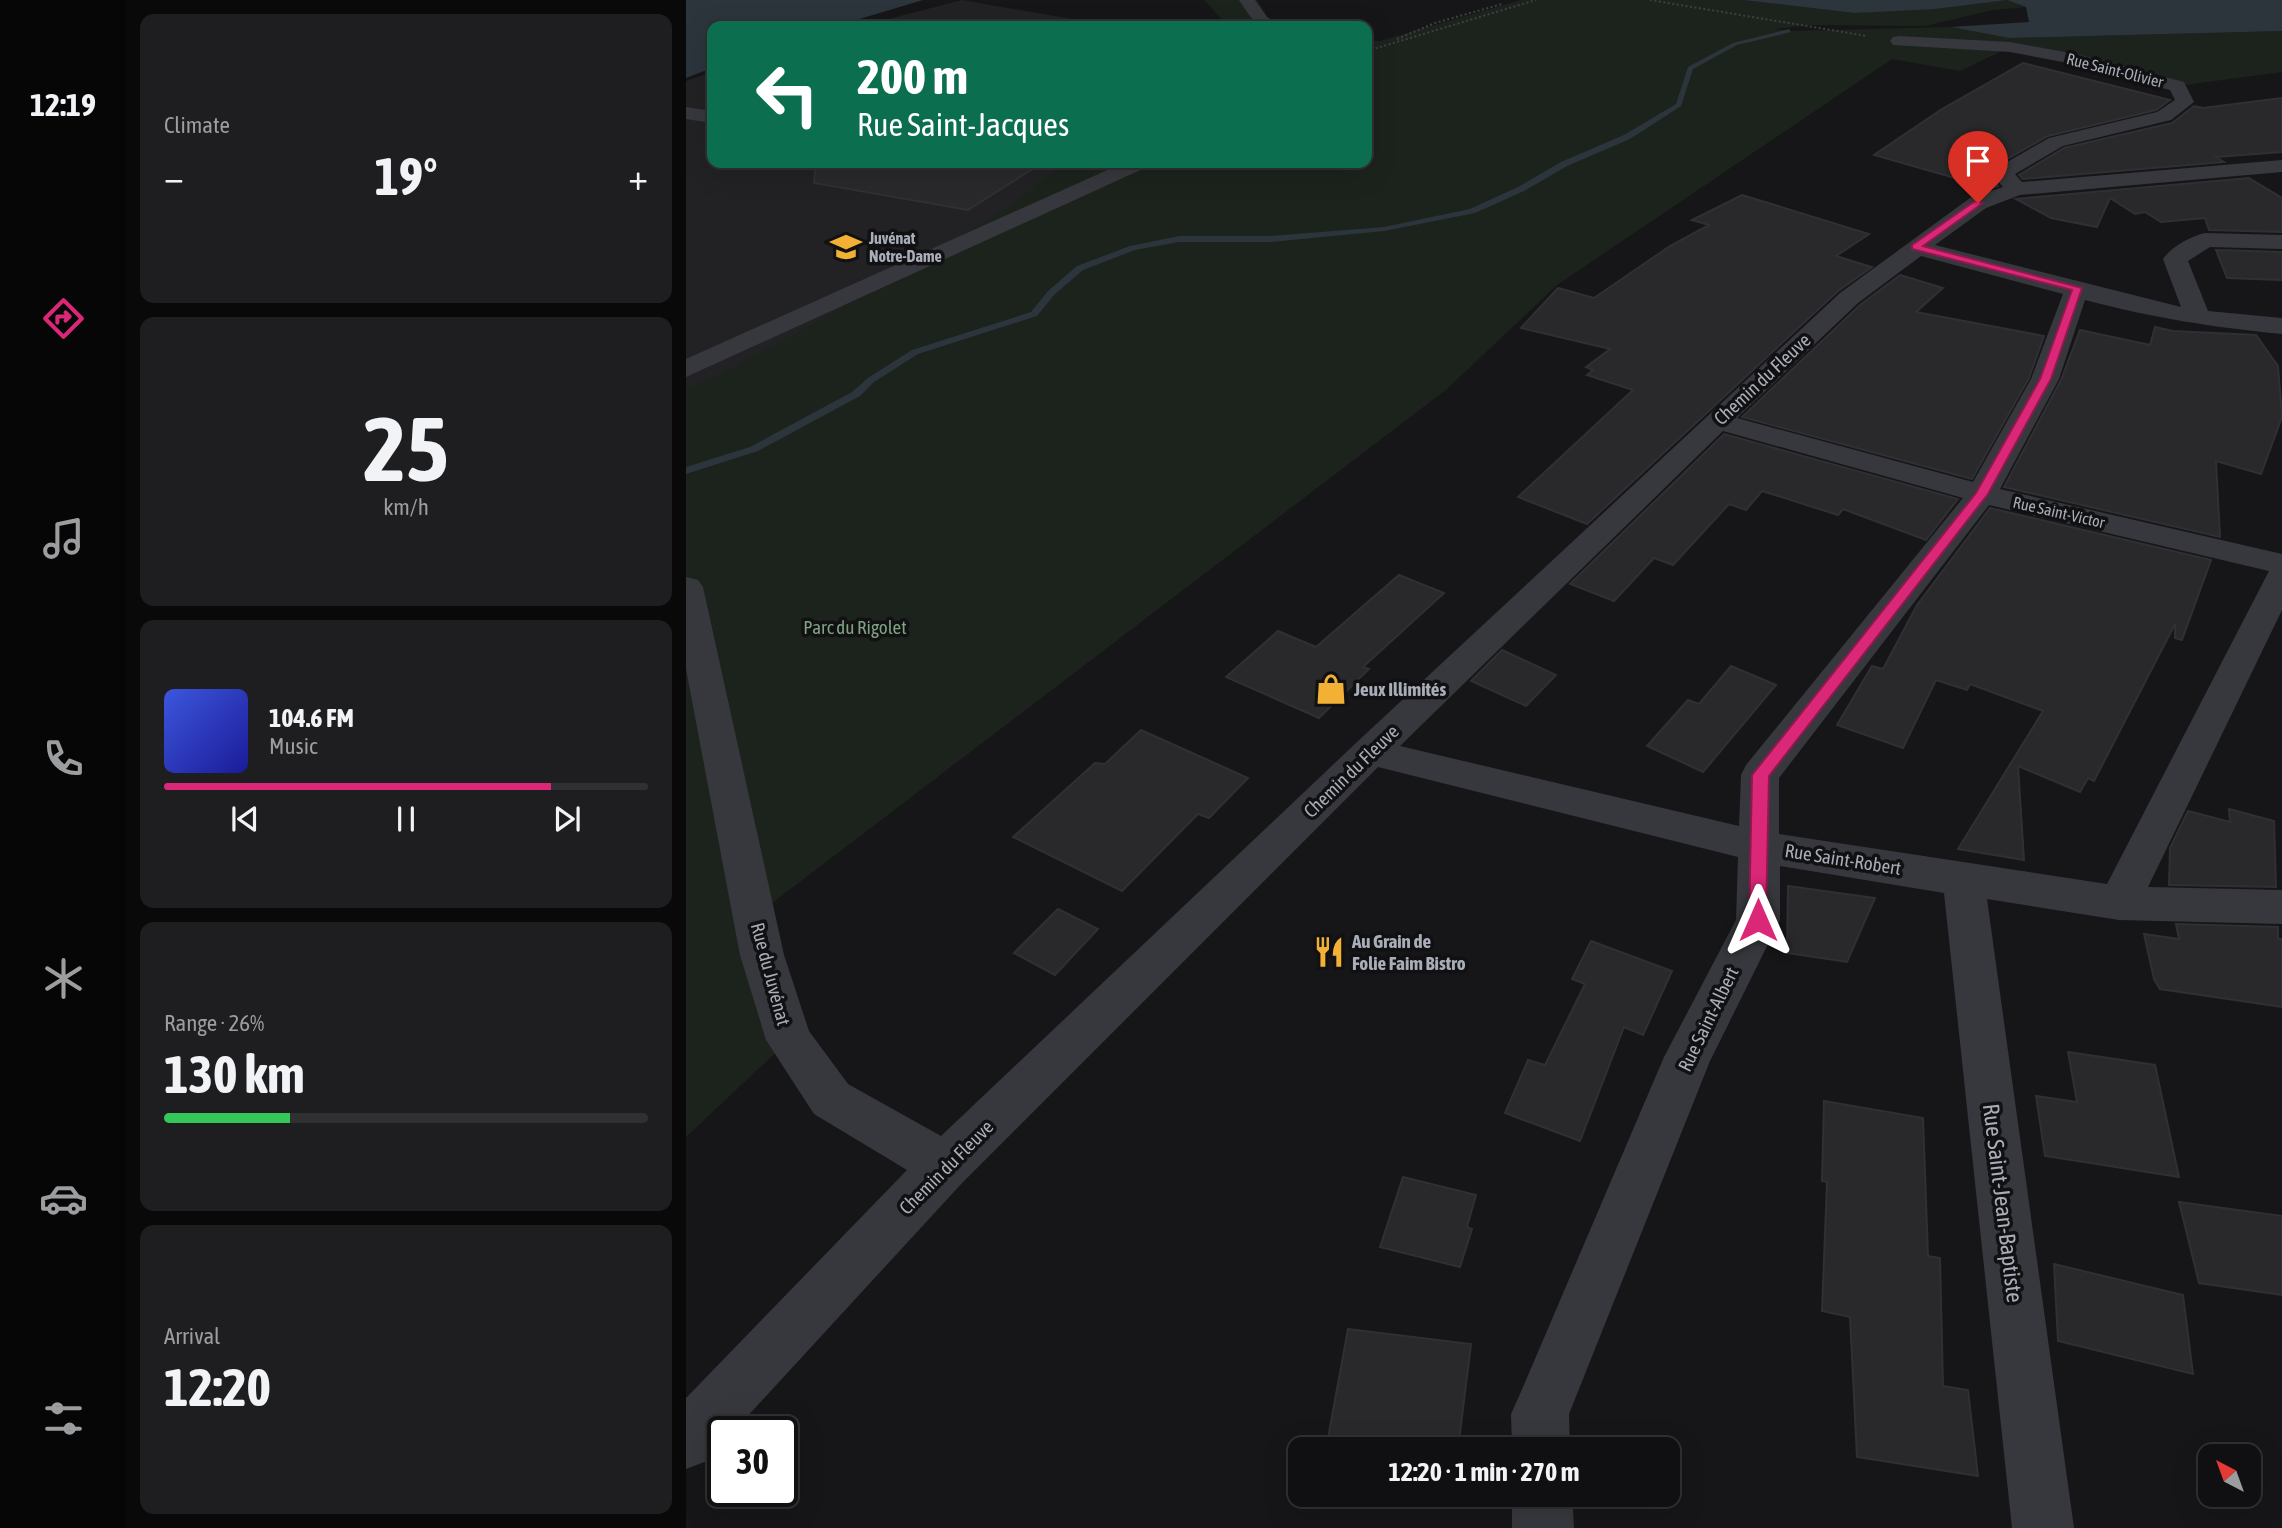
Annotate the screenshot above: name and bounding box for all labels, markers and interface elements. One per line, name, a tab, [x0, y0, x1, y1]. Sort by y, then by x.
text: 200 m	[857, 48, 968, 104]
icon: left	[742, 49, 833, 140]
street label: Rue Saint-Olivier	[2065, 49, 2165, 91]
text: 12:19	[30, 86, 96, 123]
text: Rue Saint-Jacques	[857, 106, 1069, 143]
text: Climate	[164, 112, 230, 138]
pin	[1948, 131, 2008, 203]
icon: arrive	[1959, 142, 1997, 180]
text: 19°	[374, 146, 438, 206]
text: −	[164, 155, 184, 198]
text: +	[628, 155, 648, 198]
place label: Juvénat Notre-Dame	[868, 229, 942, 265]
school or university icon: Juvénat Notre-Dame	[829, 230, 863, 264]
icon: directions	[39, 294, 88, 343]
street label: Chemin du Fleuve	[1709, 329, 1815, 429]
text: 25	[363, 396, 449, 500]
street label: Rue Saint-Victor	[2011, 493, 2107, 531]
text: km/h	[383, 494, 429, 520]
icon: music	[39, 514, 88, 563]
park label: Parc du Rigolet	[803, 616, 907, 638]
shop icon: Jeux Illimités	[1314, 672, 1348, 706]
place label: Jeux Illimités	[1353, 678, 1446, 700]
text: 104.6 FM	[269, 703, 354, 733]
street label: Chemin du Fleuve	[1299, 720, 1403, 822]
text: Music	[269, 733, 317, 759]
icon: phone	[39, 734, 88, 783]
icon: previous	[226, 800, 264, 838]
icon: pause	[387, 800, 425, 838]
icon: next	[548, 800, 586, 838]
street label: Rue Saint-Robert	[1783, 839, 1903, 879]
position arrow	[1721, 883, 1795, 957]
street label: Rue du Juvénat	[747, 920, 795, 1028]
place label: Au Grain de Folie Faim Bistro	[1351, 930, 1466, 974]
restaurant icon: Au Grain de Folie Faim Bistro	[1312, 935, 1346, 969]
icon: climate	[39, 954, 88, 1003]
street label: Rue Saint-Albert	[1673, 963, 1743, 1075]
text: Range · 26%	[164, 1010, 264, 1036]
text: 130 km	[164, 1044, 305, 1104]
street label: Rue Saint-Jean-Baptiste	[1978, 1102, 2028, 1304]
street label: Chemin du Fleuve	[895, 1116, 997, 1218]
icon: car	[39, 1174, 88, 1223]
text: Arrival	[164, 1323, 220, 1349]
text: 12:20	[164, 1357, 271, 1417]
icon: filters	[39, 1394, 88, 1443]
speed limit sign: 30	[707, 1416, 798, 1507]
north arrow	[2198, 1444, 2261, 1507]
map controls	[2198, 1444, 2261, 1507]
text: 12:20 · 1 min · 270 m	[1389, 1457, 1579, 1487]

